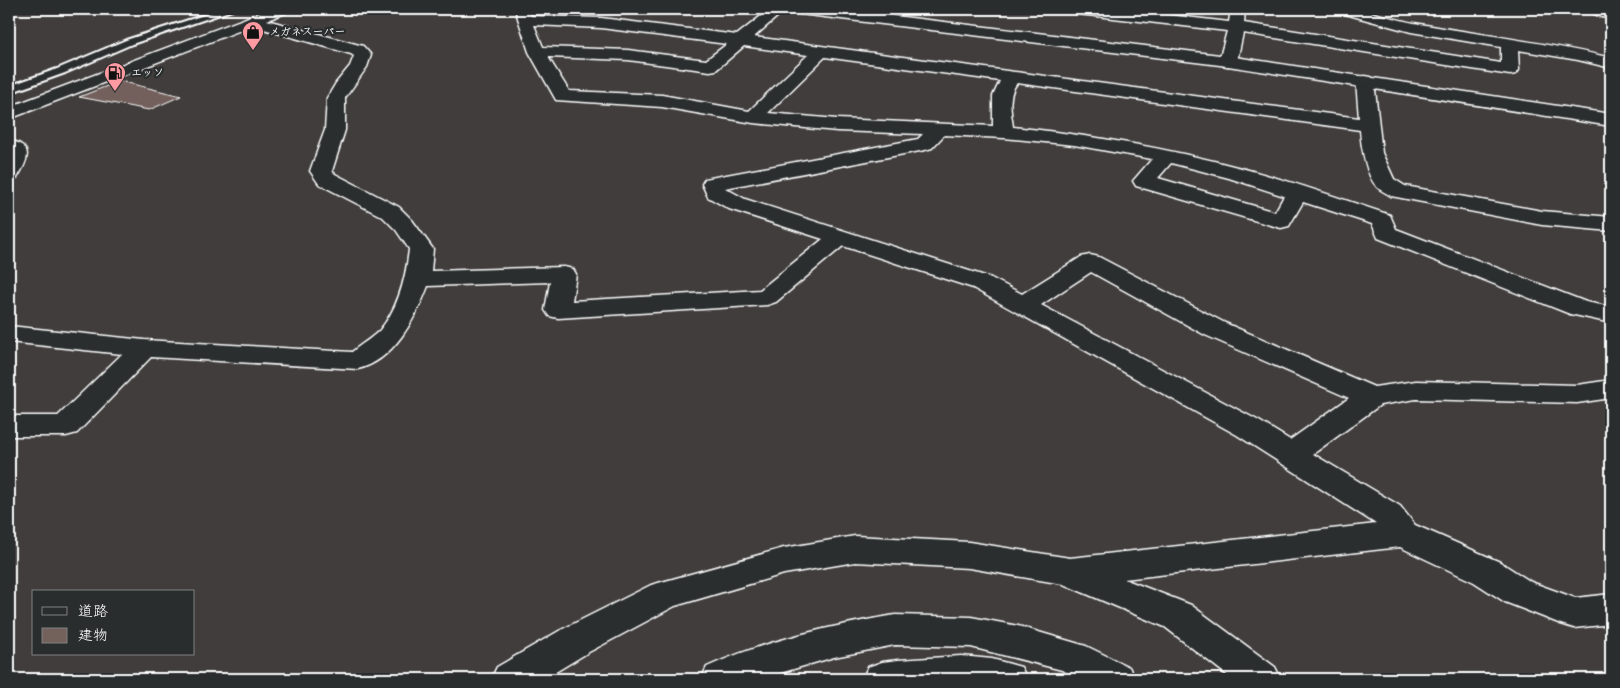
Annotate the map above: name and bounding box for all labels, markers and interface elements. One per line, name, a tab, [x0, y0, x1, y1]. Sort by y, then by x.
shop icon: メガネスーパー	[241, 20, 265, 51]
place label: メガネスーパー	[269, 23, 345, 41]
fuel station icon: エッソ	[103, 61, 127, 92]
place label: エッソ	[131, 64, 164, 82]
legend	[32, 590, 195, 656]
text: 道路	[78, 600, 108, 624]
text: 建物	[78, 624, 108, 648]

